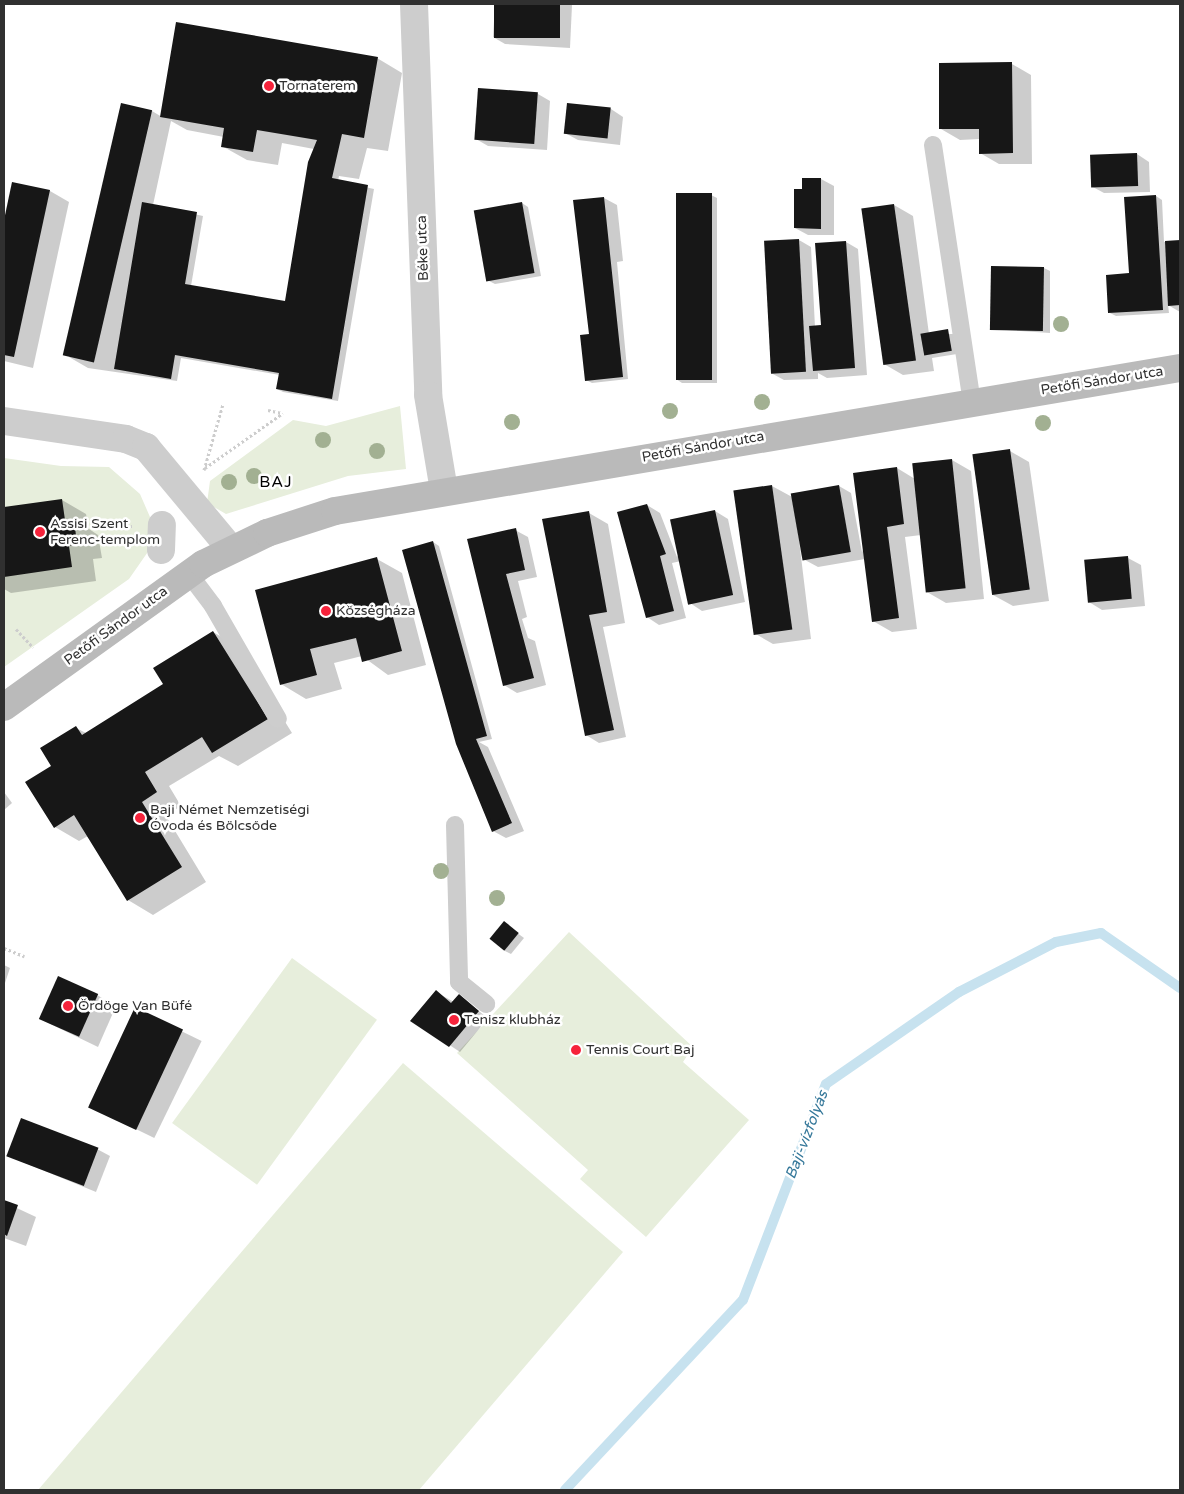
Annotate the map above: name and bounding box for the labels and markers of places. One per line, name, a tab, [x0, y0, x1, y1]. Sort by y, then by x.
place label: Tornaterem	[279, 78, 356, 94]
marker: Tornaterem	[263, 80, 275, 92]
place label: Assisi Szent Ferenc-templom	[50, 516, 160, 548]
marker: Assisi Szent Ferenc-templom	[34, 526, 46, 538]
place label: Községháza	[336, 603, 416, 619]
marker: Községháza	[320, 605, 332, 617]
place label: Baji Német Nemzetiségi Óvoda és Bölcsőde	[150, 802, 310, 834]
marker: Baji Német Nemzetiségi Óvoda és Bölcsőde	[134, 812, 146, 824]
place label: Ördöge Van Büfé	[78, 998, 192, 1014]
marker: Ördöge Van Büfé	[62, 1000, 74, 1012]
place label: Tenisz klubház	[464, 1012, 561, 1028]
marker: Tenisz klubház	[448, 1014, 460, 1026]
place label: Tennis Court Baj	[586, 1042, 694, 1058]
marker: Tennis Court Baj	[570, 1044, 582, 1056]

